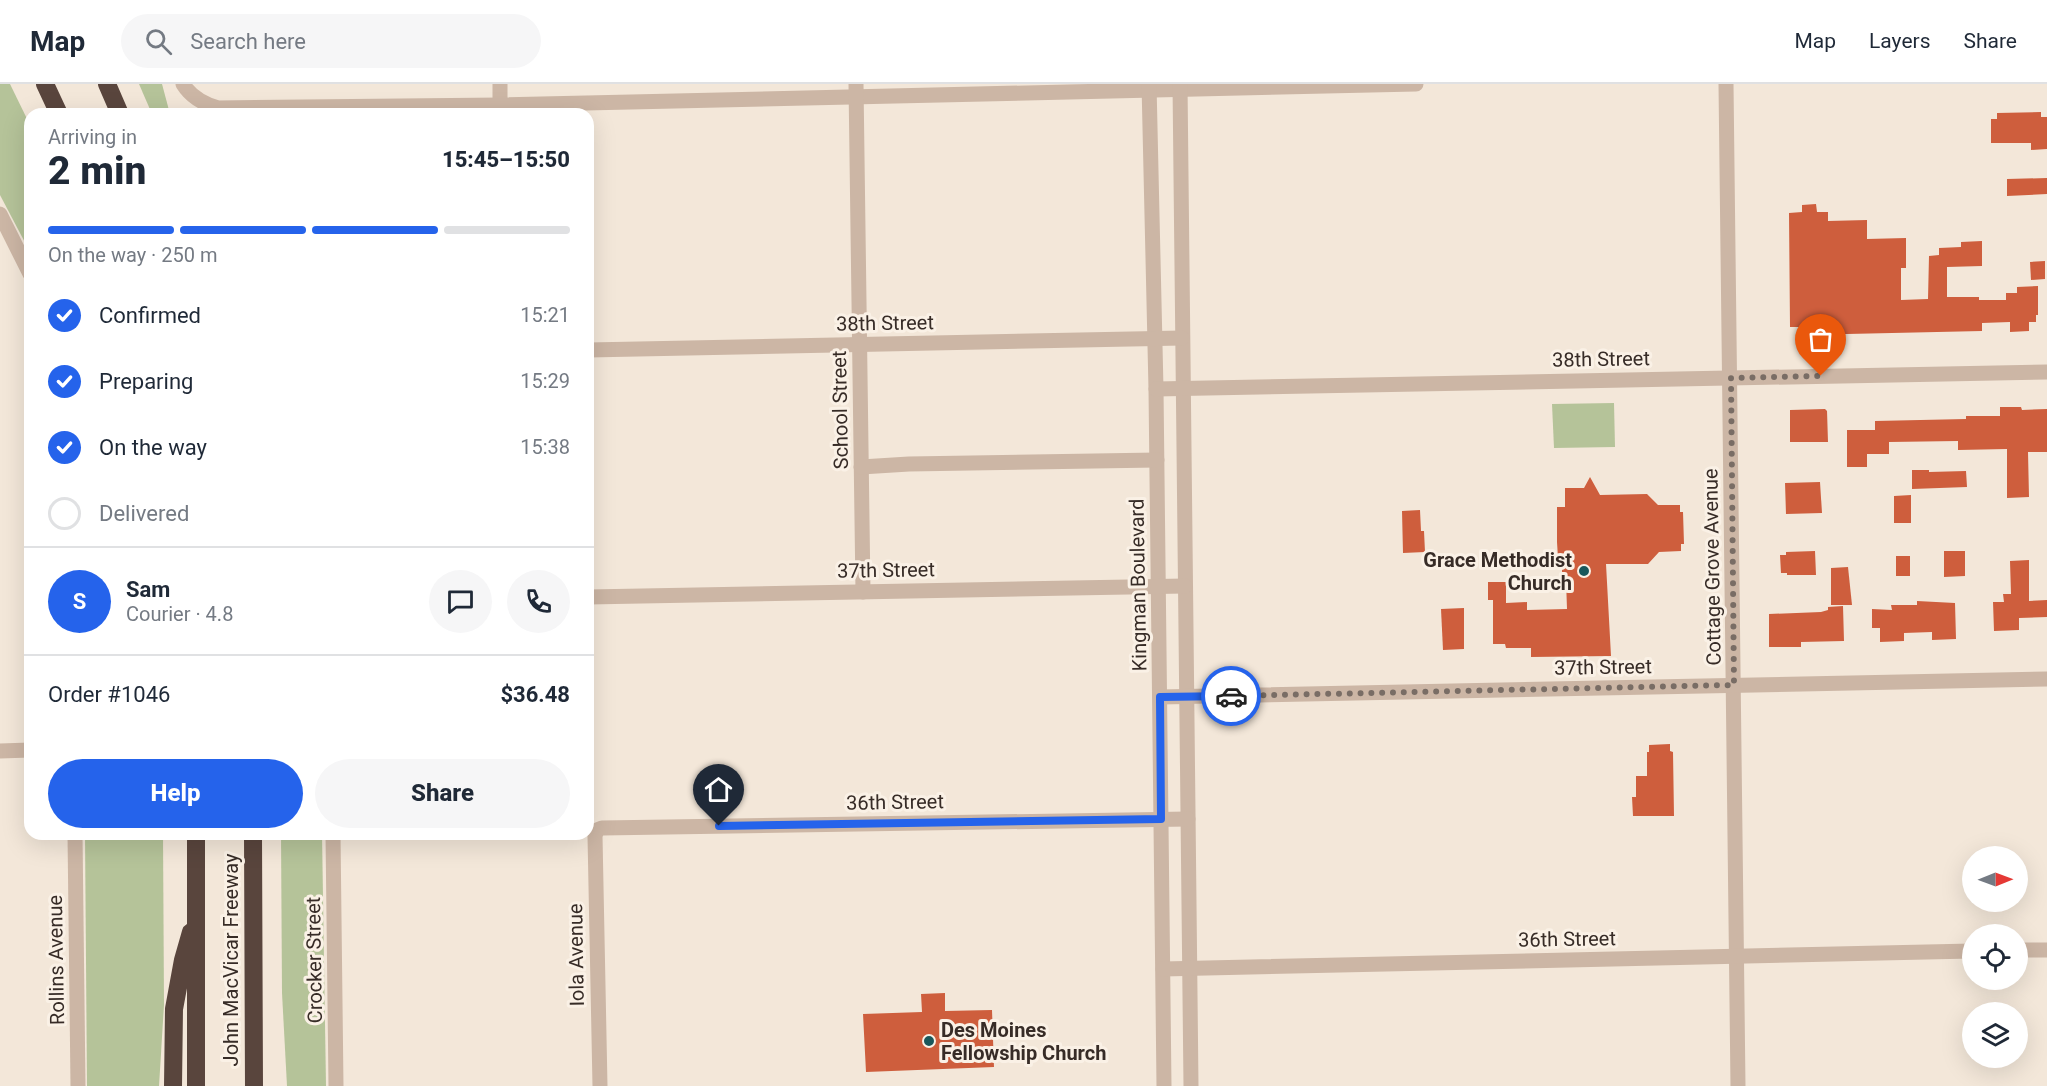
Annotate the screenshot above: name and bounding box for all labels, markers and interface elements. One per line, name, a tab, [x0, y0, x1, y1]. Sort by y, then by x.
search box	[121, 14, 541, 68]
text: Map	[30, 25, 85, 58]
icon: search	[142, 25, 175, 58]
text: Search here	[190, 29, 306, 54]
text: Map	[1794, 29, 1836, 53]
text: Layers	[1869, 29, 1930, 53]
text: Share	[1963, 29, 2017, 53]
text: Arriving in	[48, 125, 137, 149]
text: 15:45–15:50	[442, 147, 570, 172]
text: 2 min	[48, 148, 146, 194]
text: On the way · 250 m	[48, 243, 217, 267]
icon: check	[48, 299, 81, 332]
text: Confirmed	[99, 303, 201, 328]
text: 15:21	[520, 303, 570, 327]
street label: 38th Street	[836, 310, 934, 336]
pin	[1795, 314, 1846, 376]
icon: bag	[1804, 323, 1837, 356]
street label: 38th Street	[1552, 346, 1650, 372]
street label: School Street	[827, 350, 853, 470]
icon: check	[48, 365, 81, 398]
text: Preparing	[99, 369, 193, 394]
text: 15:29	[520, 369, 570, 393]
icon: check	[48, 431, 81, 464]
text: On the way	[99, 435, 207, 460]
text: 15:38	[520, 435, 570, 459]
street label: Cottage Grove Avenue	[1698, 468, 1726, 666]
street label: Kingman Boulevard	[1124, 498, 1152, 672]
text: Delivered	[99, 501, 189, 526]
place label: Grace Methodist Church	[1423, 548, 1572, 595]
street label: 37th Street	[837, 557, 935, 583]
marker: Grace Methodist Church	[1577, 564, 1591, 578]
button: chat	[429, 570, 492, 633]
button: phone	[507, 570, 570, 633]
text: Sam	[126, 577, 170, 602]
text: S	[73, 589, 86, 614]
text: Courier · 4.8	[126, 602, 233, 626]
street label: 37th Street	[1554, 654, 1652, 680]
courier	[1201, 666, 1261, 726]
icon: car	[1215, 680, 1248, 713]
text: Order #1046	[48, 682, 170, 707]
text: $36.48	[501, 682, 570, 707]
button: Help	[48, 759, 303, 828]
button: Share	[315, 759, 570, 828]
pin	[693, 764, 744, 826]
icon: home	[702, 773, 735, 806]
street label: 36th Street	[846, 789, 944, 815]
north arrow	[1962, 846, 2028, 912]
map controls	[1962, 846, 2028, 1068]
street label: John MacVicar Freeway	[219, 853, 243, 1066]
street label: Rollins Avenue	[43, 895, 69, 1025]
street label: Crocker Street	[301, 897, 327, 1023]
street label: Iola Avenue	[563, 903, 589, 1007]
button: locate	[1962, 924, 2028, 990]
street label: 36th Street	[1518, 926, 1616, 952]
button: layers	[1962, 1002, 2028, 1068]
place label: Des Moines Fellowship Church	[941, 1018, 1106, 1065]
marker: Des Moines Fellowship Church	[922, 1034, 936, 1048]

